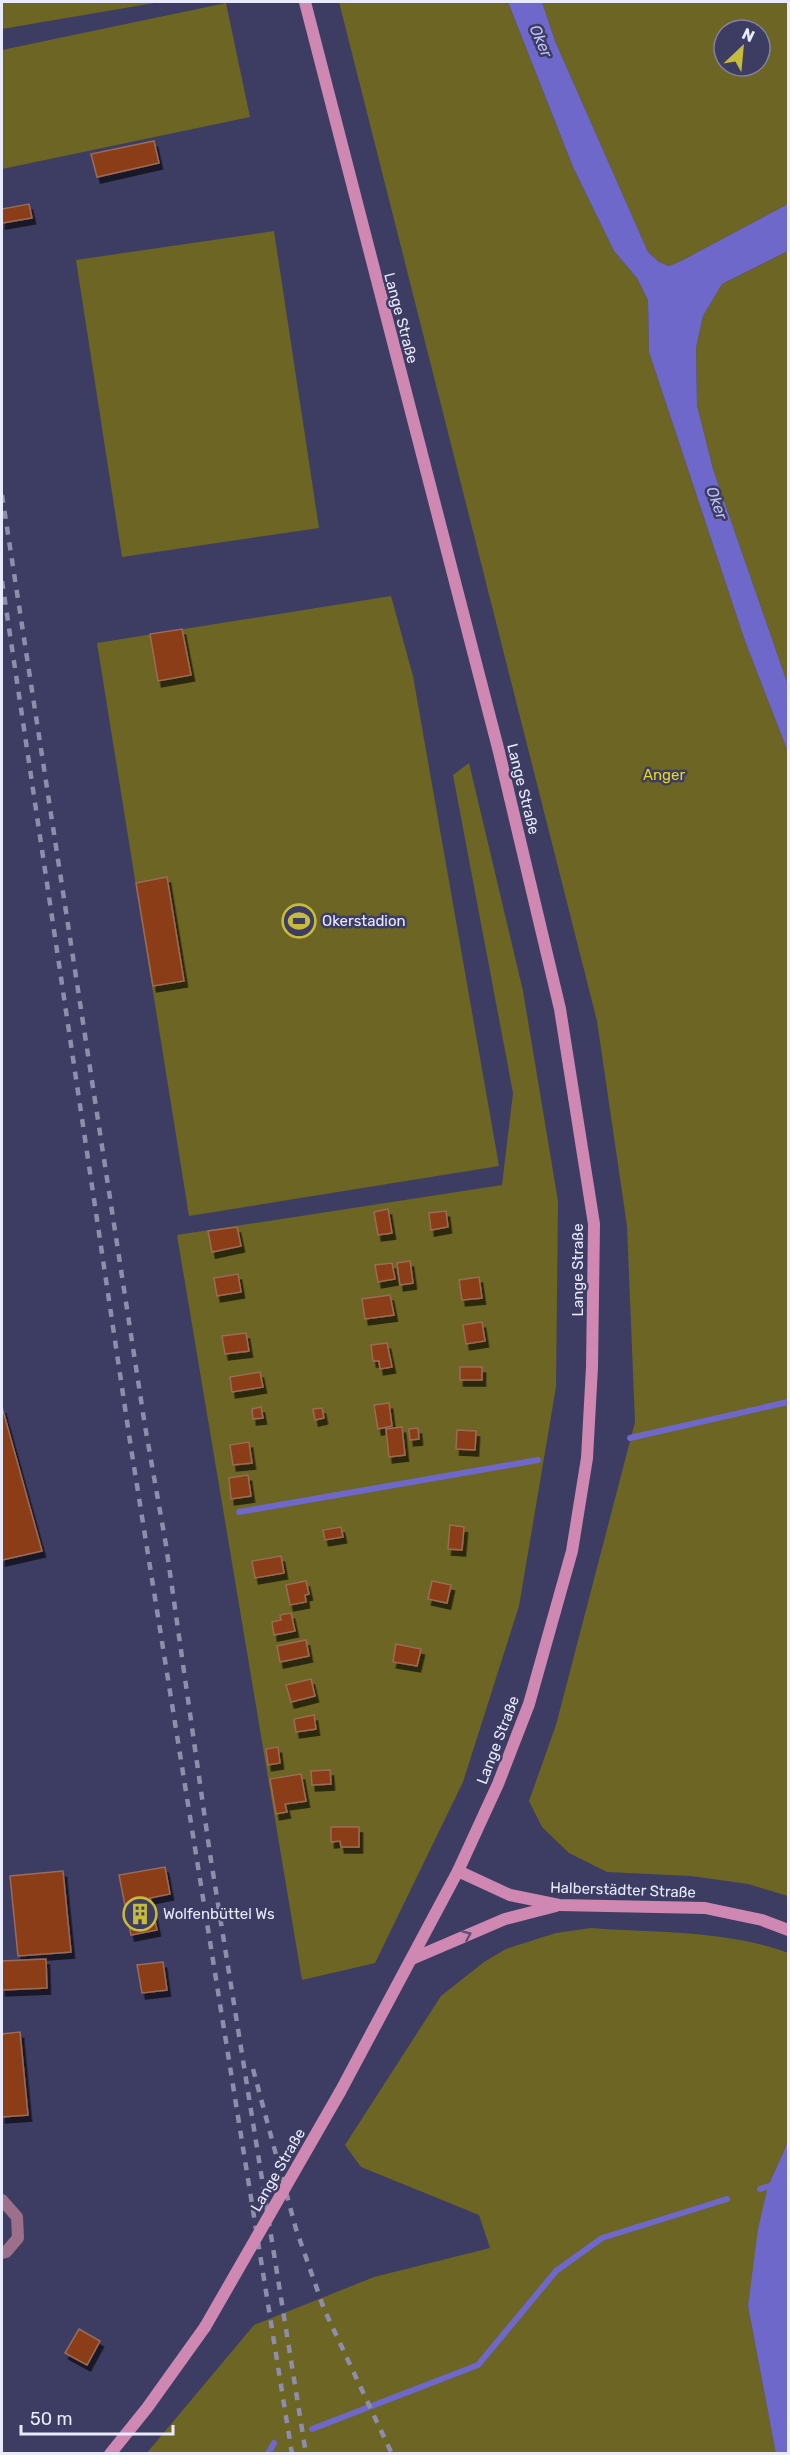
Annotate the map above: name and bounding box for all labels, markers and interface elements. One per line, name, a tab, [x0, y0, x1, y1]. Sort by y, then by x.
north arrow	[712, 18, 772, 78]
water label: Oker	[526, 22, 557, 61]
text: N	[739, 24, 758, 46]
street label: Lange Straße	[380, 271, 422, 365]
water label: Oker	[702, 484, 732, 523]
street label: Lange Straße	[503, 742, 543, 836]
park label: Anger	[643, 766, 685, 784]
sports icon: Okerstadion	[281, 903, 317, 939]
place label: Okerstadion	[322, 912, 406, 930]
street label: Lange Straße	[569, 1223, 587, 1317]
street label: Lange Straße	[473, 1693, 523, 1787]
street label: Halberstädter Straße	[550, 1878, 696, 1902]
building icon: Wolfenbüttel Ws	[122, 1896, 158, 1932]
place label: Wolfenbüttel Ws	[163, 1905, 275, 1923]
one-way arrow	[461, 1930, 472, 1942]
street label: Lange Straße	[247, 2125, 309, 2215]
scale bar	[21, 2398, 172, 2436]
text: 50 m	[30, 2408, 73, 2430]

